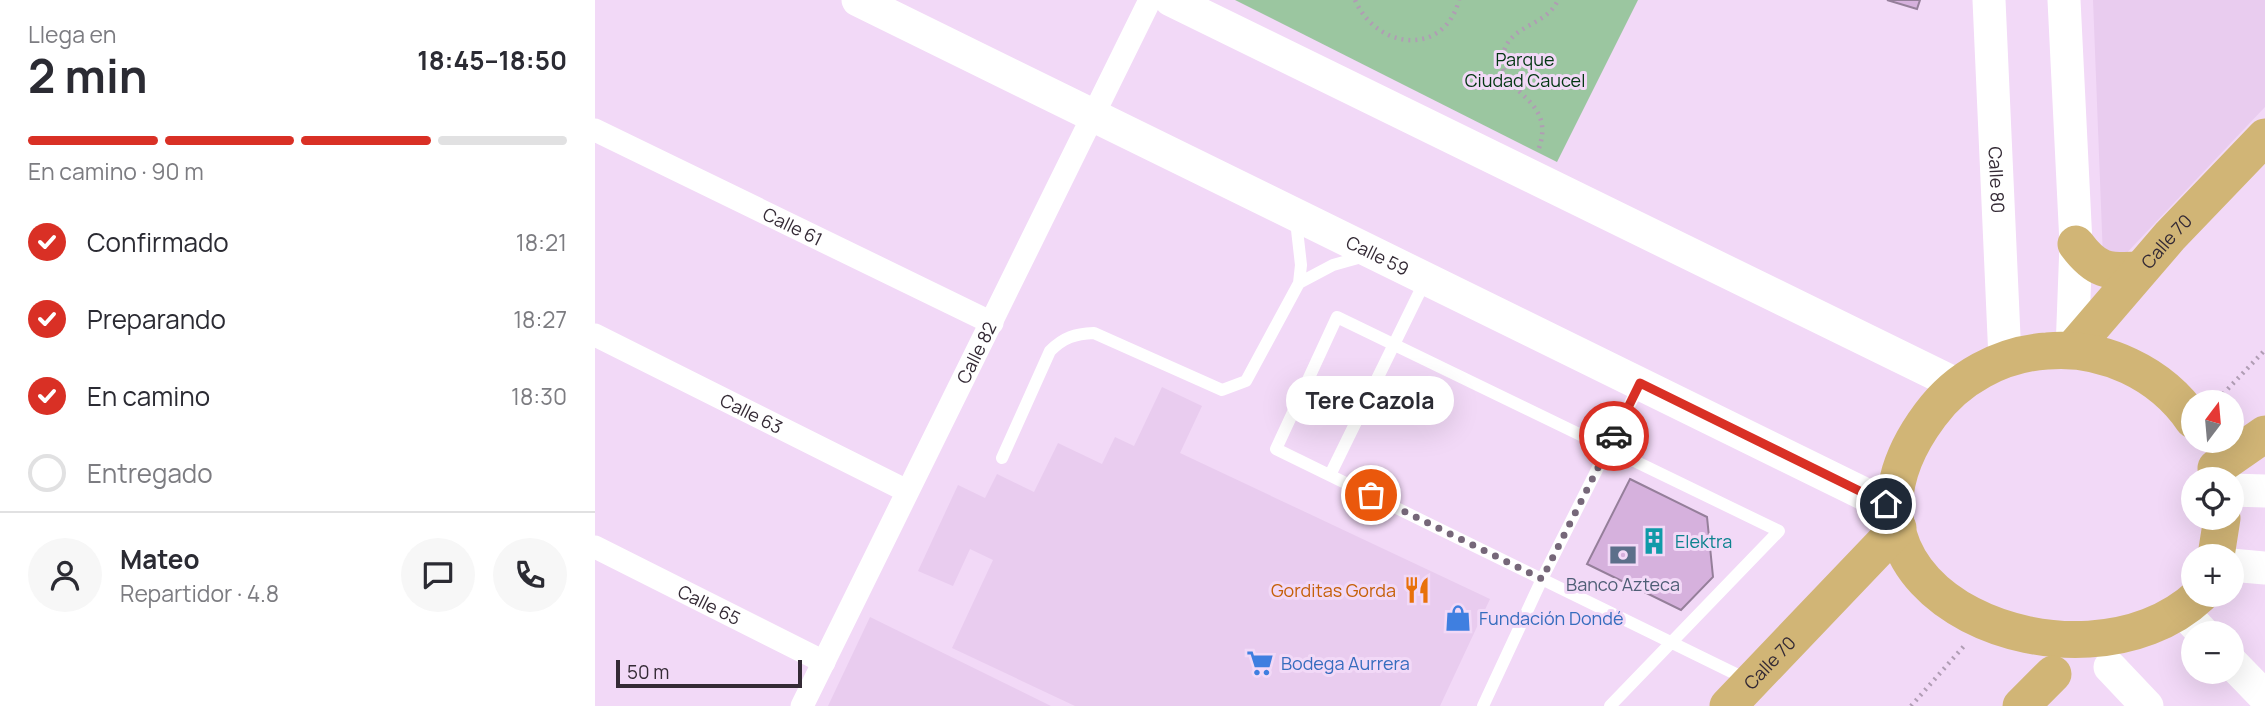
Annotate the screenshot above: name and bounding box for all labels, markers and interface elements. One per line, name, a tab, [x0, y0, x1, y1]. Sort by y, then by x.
text: Llega en	[28, 18, 116, 50]
text: 18:45–18:50	[417, 42, 567, 78]
text: 2 min	[28, 44, 148, 107]
park label: Parque Ciudad Caucel	[1465, 47, 1585, 92]
street label: Calle 80	[1984, 146, 2010, 214]
text: En camino · 90 m	[28, 155, 204, 187]
street label: Calle 61	[759, 202, 827, 251]
street label: Calle 70	[2135, 209, 2197, 273]
icon: check	[28, 223, 66, 261]
text: Confirmado	[87, 224, 229, 260]
text: 18:21	[516, 226, 567, 258]
street label: Calle 59	[1342, 230, 1413, 281]
icon: check	[28, 300, 66, 338]
text: Preparando	[87, 301, 226, 337]
text: 18:27	[513, 303, 567, 335]
street label: Calle 82	[951, 318, 1002, 388]
callout: Tere Cazola	[1287, 376, 1455, 425]
icon: check	[28, 377, 66, 415]
text: En camino	[87, 378, 210, 414]
text: 18:30	[511, 380, 567, 412]
text: Tere Cazola	[1306, 384, 1434, 416]
street label: Calle 63	[716, 388, 787, 439]
north arrow	[2181, 390, 2243, 453]
map controls	[2181, 390, 2244, 684]
courier	[1579, 401, 1649, 471]
icon: car	[1595, 417, 1633, 455]
text: Entregado	[87, 455, 213, 491]
pin	[1341, 465, 1401, 525]
button: locate	[2181, 467, 2244, 530]
pin	[1856, 474, 1916, 534]
icon: bag	[1352, 476, 1390, 514]
icon: home	[1867, 485, 1905, 523]
building icon: Elektra	[1639, 526, 1669, 556]
place label: Elektra	[1675, 529, 1732, 553]
button: person	[28, 538, 102, 612]
button: chat	[401, 538, 475, 612]
button: phone	[493, 538, 567, 612]
bank icon: Banco Azteca	[1608, 540, 1638, 570]
text: Mateo	[120, 541, 199, 577]
button: +	[2181, 544, 2244, 607]
place label: Banco Azteca	[1566, 572, 1680, 596]
restaurant icon: Gorditas Gorda	[1402, 575, 1432, 605]
text: Repartidor · 4.8	[120, 577, 279, 609]
place label: Gorditas Gorda	[1271, 578, 1396, 602]
street label: Calle 65	[674, 579, 745, 630]
shop icon: Fundación Dondé	[1443, 603, 1473, 633]
place label: Fundación Dondé	[1479, 606, 1623, 630]
button: −	[2181, 621, 2244, 684]
street label: Calle 70	[1738, 631, 1801, 695]
supermarket icon: Bodega Aurrera	[1245, 648, 1275, 678]
place label: Bodega Aurrera	[1281, 651, 1410, 675]
scale bar	[616, 657, 801, 689]
text: 50 m	[627, 659, 669, 685]

